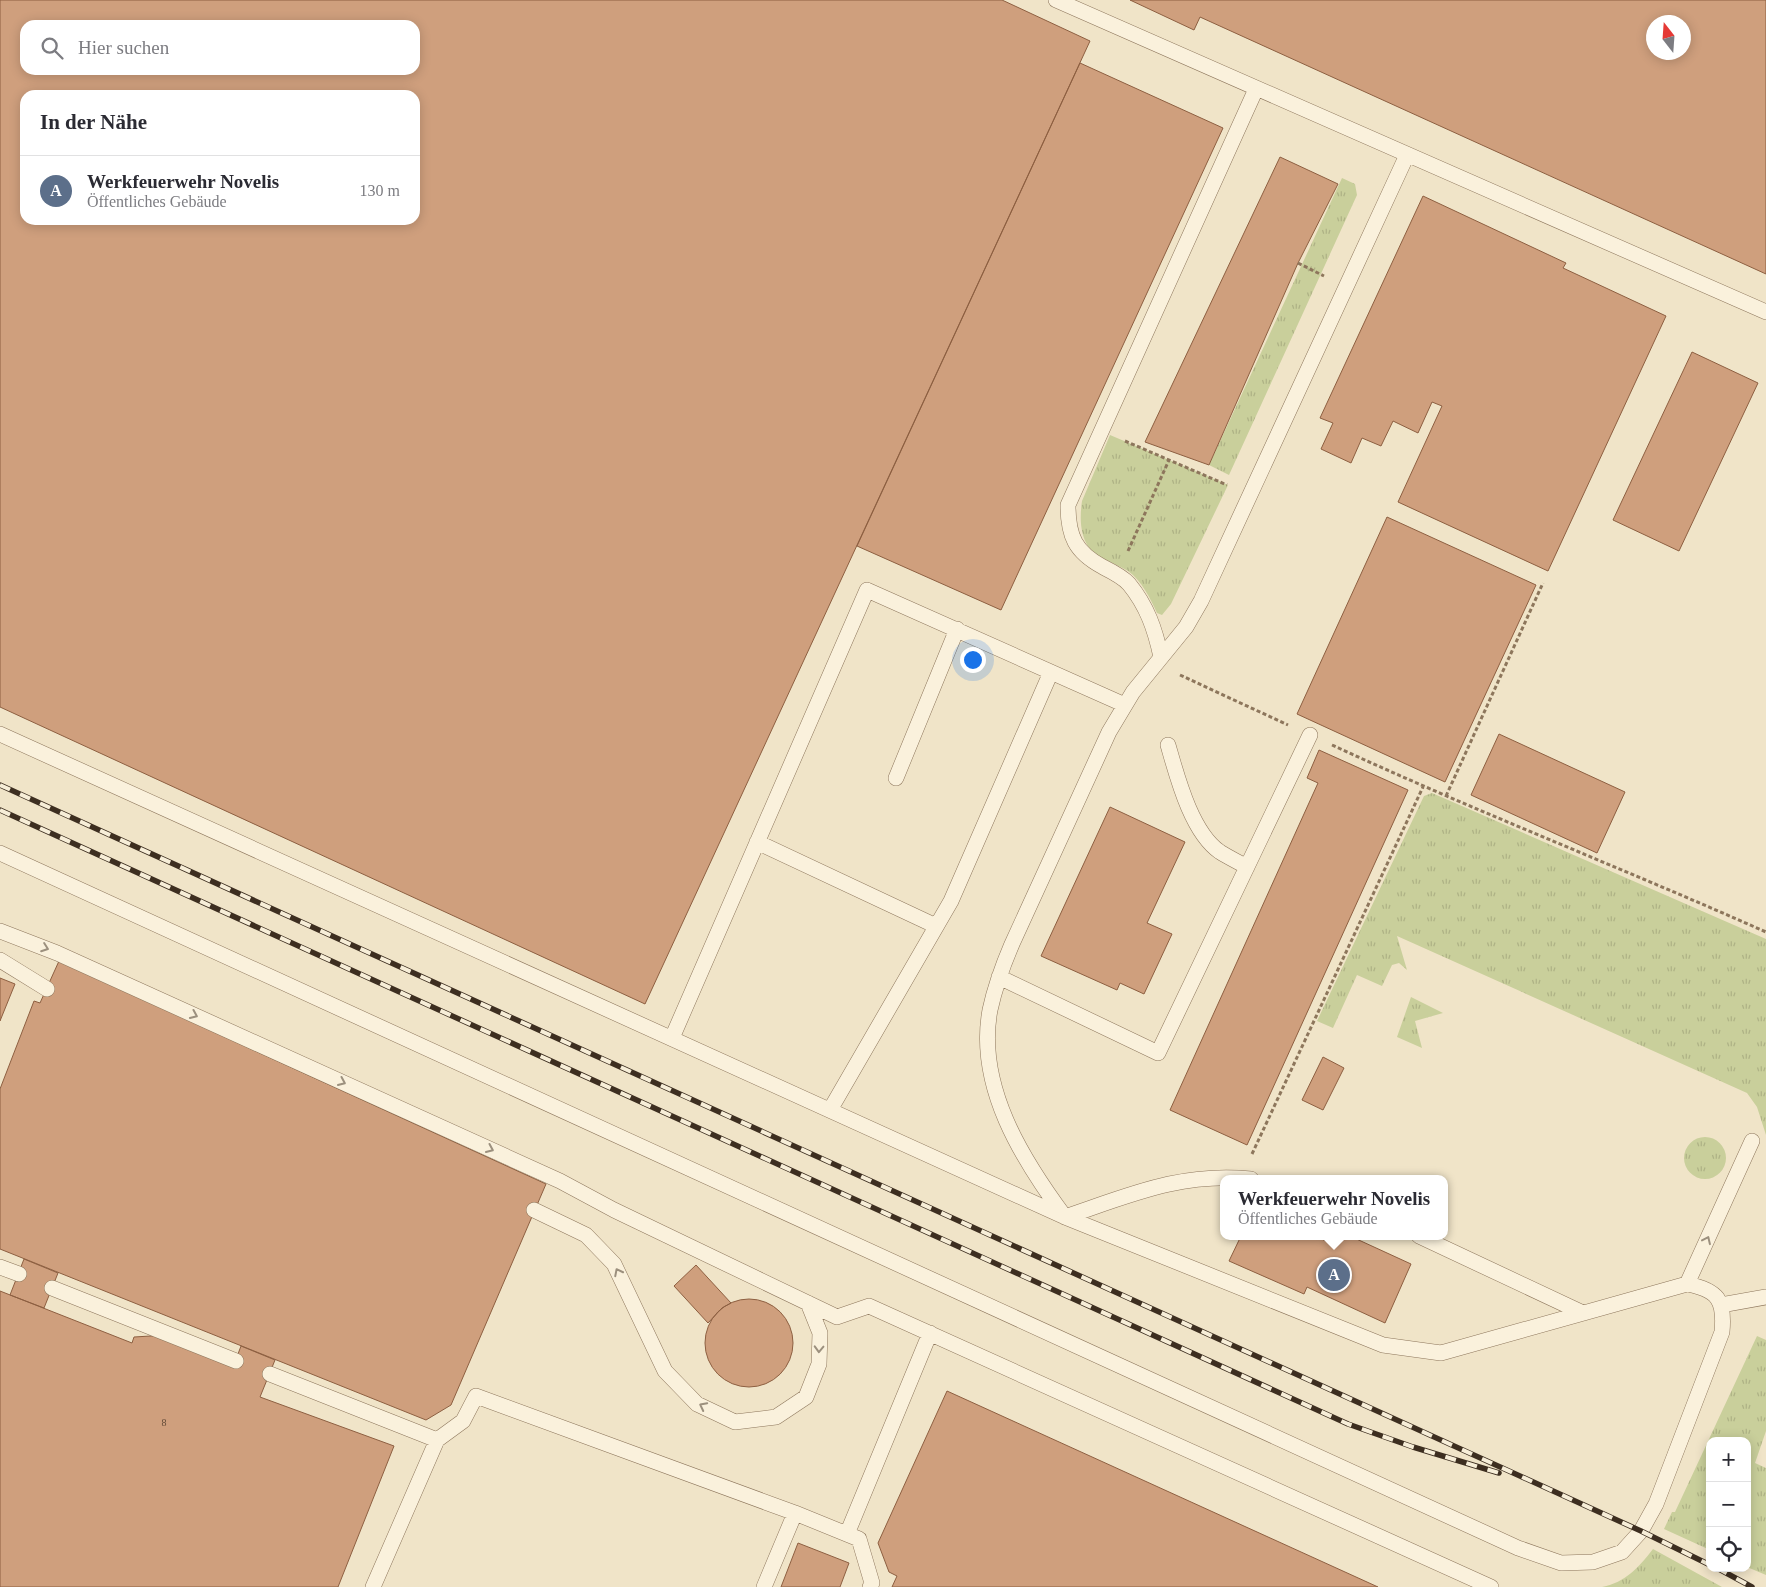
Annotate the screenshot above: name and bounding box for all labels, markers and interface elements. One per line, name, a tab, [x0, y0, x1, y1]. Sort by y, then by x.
north arrow	[1646, 15, 1691, 60]
search box	[20, 20, 420, 75]
icon: search	[38, 34, 66, 62]
text: Hier suchen	[78, 37, 169, 58]
text: In der Nähe	[40, 110, 147, 134]
text: Werkfeuerwehr Novelis	[87, 171, 279, 192]
text: A	[50, 182, 62, 199]
text: 130 m	[360, 182, 400, 199]
text: Öffentliches Gebäude	[87, 193, 227, 210]
your location	[960, 647, 986, 673]
one-way arrow	[41, 943, 49, 953]
one-way arrow	[189, 1008, 198, 1019]
one-way arrow	[337, 1075, 346, 1086]
one-way arrow	[485, 1142, 494, 1153]
popup	[1220, 1175, 1448, 1240]
text: Werkfeuerwehr Novelis	[1238, 1188, 1430, 1209]
text: Öffentliches Gebäude	[1238, 1210, 1378, 1227]
one-way arrow	[1701, 1236, 1712, 1245]
pin: A	[1318, 1256, 1350, 1294]
one-way arrow	[614, 1268, 624, 1277]
one-way arrow	[814, 1346, 824, 1354]
one-way arrow	[699, 1402, 708, 1412]
house number: 8	[162, 1417, 167, 1428]
map controls	[1706, 1437, 1751, 1572]
button: +	[1706, 1437, 1751, 1482]
button: −	[1706, 1482, 1751, 1527]
button: locate	[1706, 1527, 1751, 1572]

